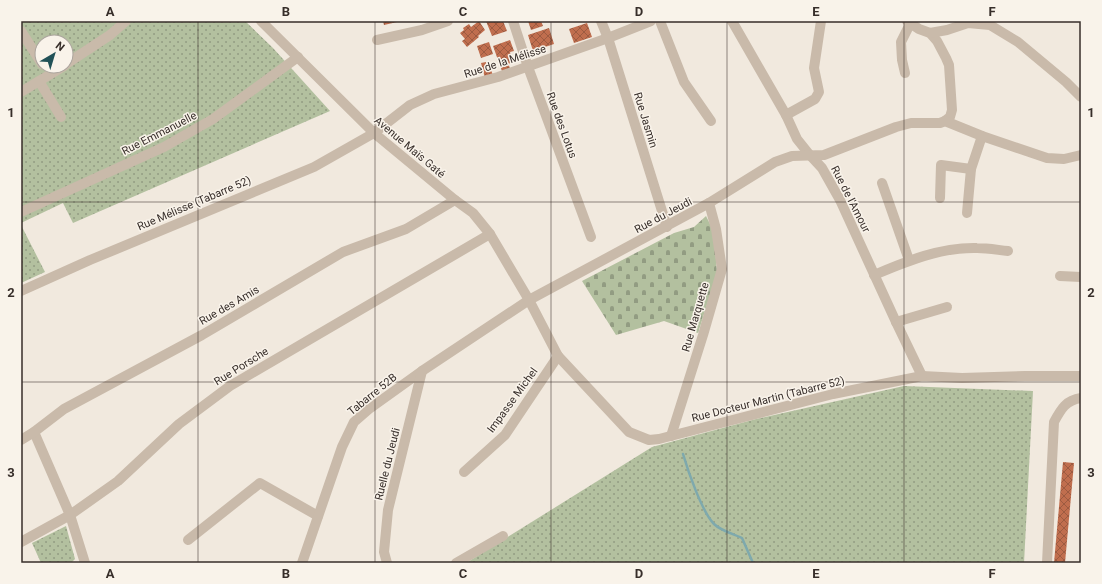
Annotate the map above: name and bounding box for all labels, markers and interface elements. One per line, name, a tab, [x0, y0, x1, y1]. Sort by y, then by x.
text: A	[106, 4, 115, 19]
text: B	[282, 4, 290, 19]
text: C	[459, 4, 468, 19]
text: D	[635, 4, 643, 19]
text: E	[812, 4, 820, 19]
text: F	[988, 4, 996, 19]
north arrow	[34, 34, 74, 74]
text: N	[53, 39, 67, 54]
street label: Rue de la Mélisse	[462, 42, 548, 81]
street label: Rue des Lotus	[544, 90, 580, 160]
street label: Rue Jasmin	[631, 91, 660, 150]
text: 1	[7, 105, 15, 120]
text: 1	[1087, 105, 1095, 120]
street label: Rue Emmanuelle	[120, 109, 199, 158]
street label: Avenue Maïs Gaté	[372, 114, 448, 181]
street label: Rue de l'Amour	[828, 164, 873, 235]
street label: Rue Mélisse (Tabarre 52)	[135, 174, 253, 233]
street label: Rue du Jeudi	[632, 195, 694, 236]
street label: Rue Marquette	[679, 281, 712, 353]
street label: Rue des Amis	[197, 283, 262, 328]
text: 2	[7, 285, 15, 300]
text: 2	[1087, 285, 1095, 300]
street label: Rue Porsche	[212, 345, 271, 388]
street label: Impasse Michel	[484, 365, 540, 435]
street label: Tabarre 52B	[345, 371, 400, 418]
street label: Rue Docteur Martin (Tabarre 52)	[690, 374, 846, 425]
street label: Ruelle du Jeudi	[372, 426, 403, 502]
text: 3	[7, 465, 15, 480]
text: 3	[1087, 465, 1095, 480]
text: A	[106, 566, 115, 581]
text: B	[282, 566, 290, 581]
text: C	[459, 566, 468, 581]
text: D	[635, 566, 643, 581]
text: E	[812, 566, 820, 581]
text: F	[988, 566, 996, 581]

